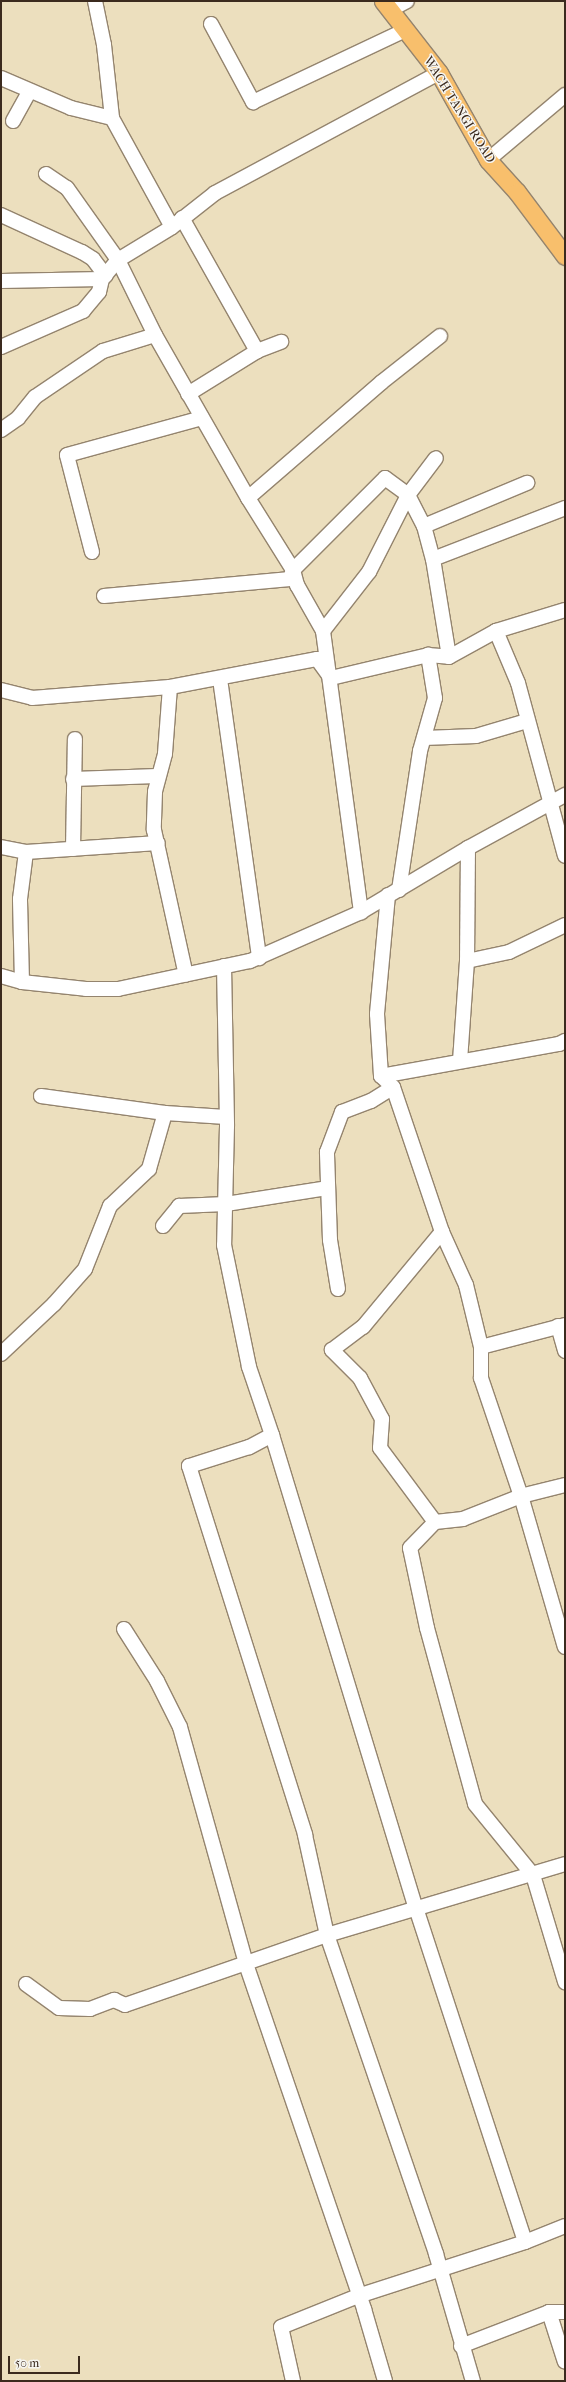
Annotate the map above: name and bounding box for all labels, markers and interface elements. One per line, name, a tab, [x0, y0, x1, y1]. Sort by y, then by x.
street label: WACH TANGI ROAD	[420, 54, 498, 166]
scale bar	[10, 2348, 82, 2374]
text: 50 m	[15, 2356, 39, 2370]

